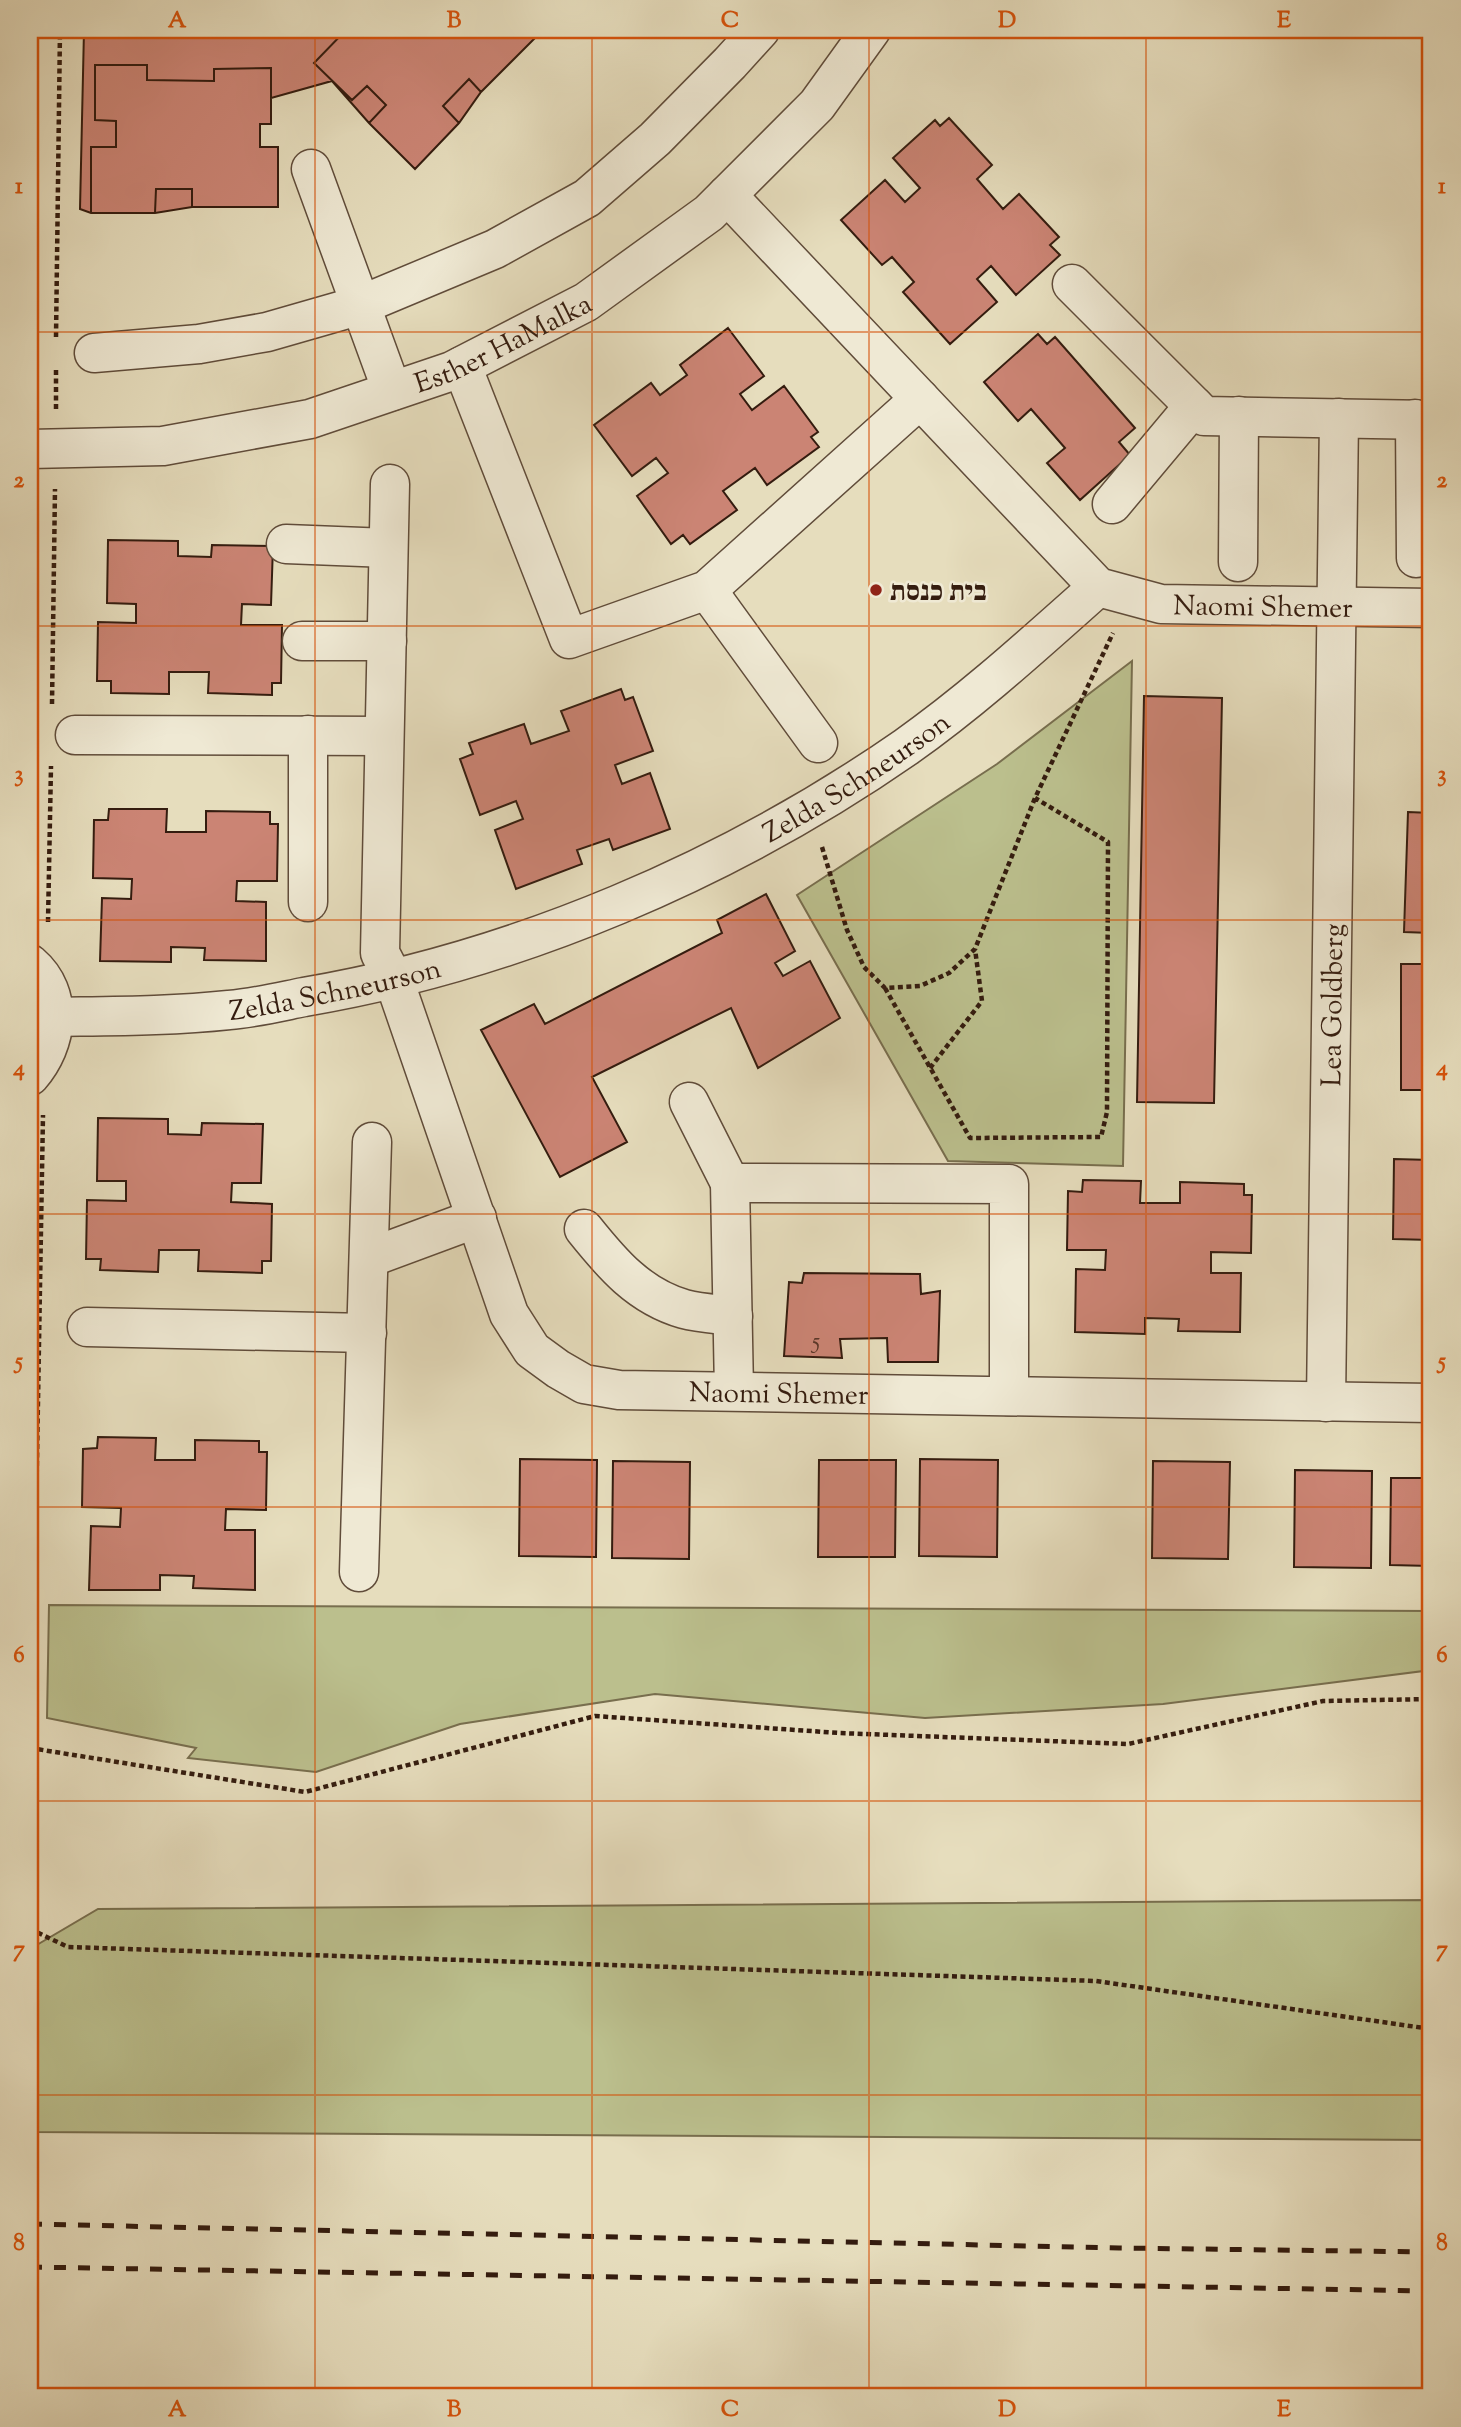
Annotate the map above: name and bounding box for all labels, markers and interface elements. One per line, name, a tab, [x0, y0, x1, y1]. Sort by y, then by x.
text: A	[168, 5, 187, 38]
text: B	[447, 5, 462, 38]
text: C	[721, 5, 739, 38]
text: D	[998, 5, 1016, 38]
text: E	[1277, 5, 1291, 38]
text: 1	[15, 171, 23, 204]
text: 1	[1438, 171, 1446, 204]
street label: Esther HaMalka	[410, 285, 600, 405]
text: 2	[14, 465, 25, 498]
text: 2	[1437, 465, 1448, 498]
place label: בית כנסת	[890, 573, 987, 613]
marker: בית כנסת	[868, 582, 884, 598]
street label: Naomi Shemer	[1173, 587, 1354, 630]
street label: Zelda Schneurson	[757, 704, 960, 854]
text: 3	[14, 759, 24, 792]
text: 3	[1437, 759, 1447, 792]
street label: Lea Goldberg	[1313, 923, 1355, 1087]
street label: Zelda Schneurson	[227, 950, 446, 1033]
text: 4	[12, 1053, 25, 1086]
text: 4	[1435, 1053, 1448, 1086]
house number: 5	[810, 1325, 820, 1359]
text: 5	[13, 1346, 23, 1379]
text: 5	[1436, 1346, 1446, 1379]
street label: Naomi Shemer	[689, 1374, 869, 1417]
text: 6	[13, 1640, 25, 1673]
text: 6	[1436, 1640, 1448, 1673]
text: 7	[13, 1934, 25, 1967]
text: 7	[1436, 1934, 1448, 1967]
text: 8	[13, 2228, 25, 2261]
text: 8	[1436, 2228, 1448, 2261]
text: A	[168, 2394, 187, 2427]
text: B	[447, 2394, 462, 2427]
text: C	[721, 2394, 739, 2427]
text: D	[998, 2394, 1016, 2427]
text: E	[1277, 2394, 1291, 2427]

